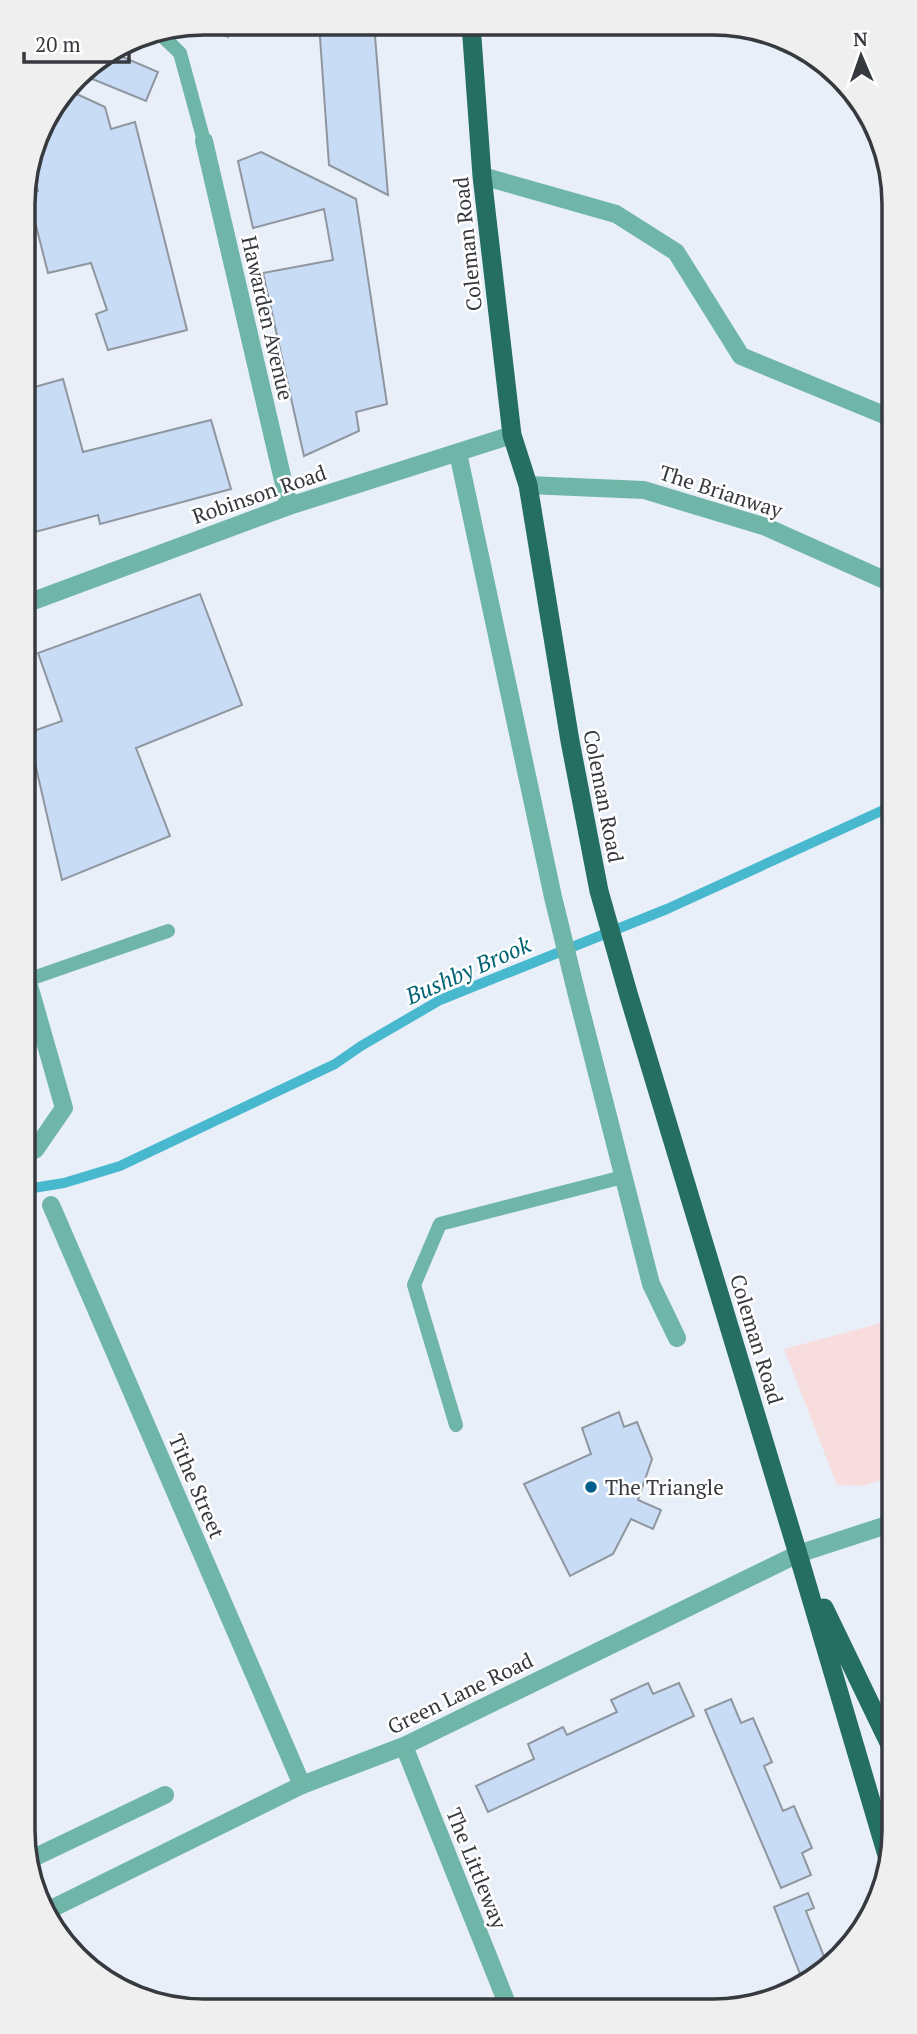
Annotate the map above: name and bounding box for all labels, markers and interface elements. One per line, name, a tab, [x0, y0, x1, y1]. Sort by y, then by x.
scale bar	[24, 21, 130, 65]
north arrow	[826, 21, 896, 91]
text: N	[853, 26, 869, 51]
text: 20 m	[35, 30, 81, 58]
street label: Coleman Road	[446, 175, 488, 312]
street label: Hawarden Avenue	[235, 233, 301, 403]
street label: Robinson Road	[188, 458, 330, 530]
street label: The Brianway	[656, 458, 787, 524]
street label: Coleman Road	[577, 727, 631, 865]
water label: Bushby Brook	[400, 928, 536, 1012]
street label: Coleman Road	[724, 1271, 790, 1408]
street label: Tithe Street	[162, 1429, 232, 1543]
place label: The Triangle	[605, 1473, 724, 1501]
marker: The Triangle	[583, 1479, 599, 1495]
street label: Green Lane Road	[383, 1646, 538, 1740]
street label: The Littleway	[440, 1804, 514, 1933]

